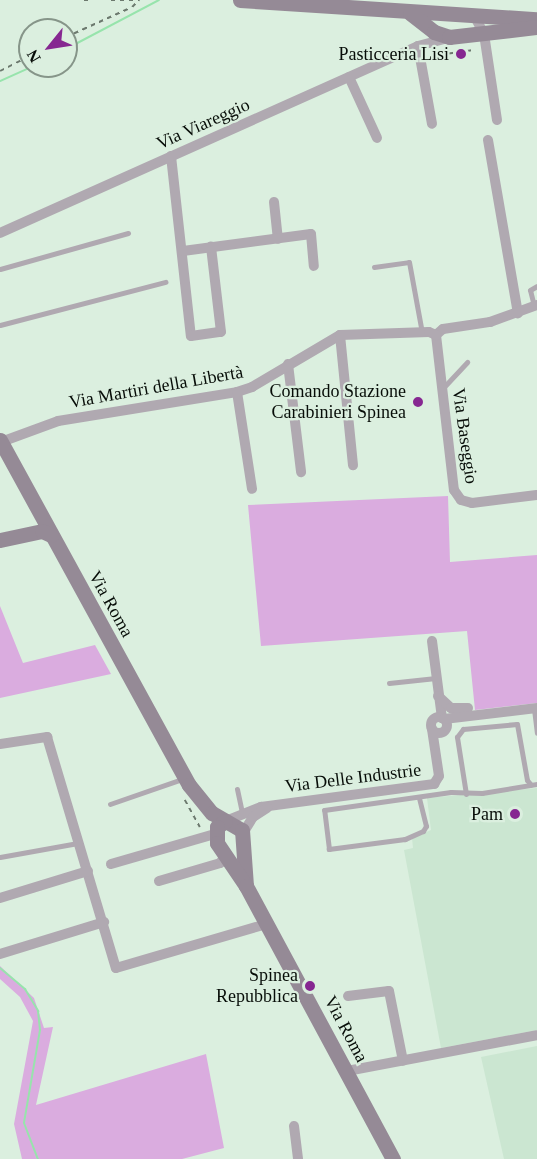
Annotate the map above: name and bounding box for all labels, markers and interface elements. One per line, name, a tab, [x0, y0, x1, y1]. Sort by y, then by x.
north arrow	[18, 18, 78, 78]
place label: Pasticceria Lisi	[339, 43, 449, 65]
text: N	[23, 47, 44, 66]
marker: Pasticceria Lisi	[454, 47, 468, 61]
street label: Via Viareggio	[153, 94, 253, 154]
street label: Via Martiri della Libertà	[67, 361, 245, 413]
place label: Comando Stazione Carabinieri Spinea	[270, 381, 406, 424]
street label: Via Baseggio	[448, 387, 482, 485]
marker: Comando Stazione Carabinieri Spinea	[411, 395, 425, 409]
street label: Via Roma	[84, 567, 138, 641]
street label: Via Delle Industrie	[284, 759, 422, 797]
place label: Pam	[471, 803, 503, 825]
marker: Pam	[508, 807, 522, 821]
place label: Spinea Repubblica	[216, 965, 298, 1008]
marker: Spinea Repubblica	[303, 979, 317, 993]
street label: Via Roma	[319, 992, 373, 1066]

